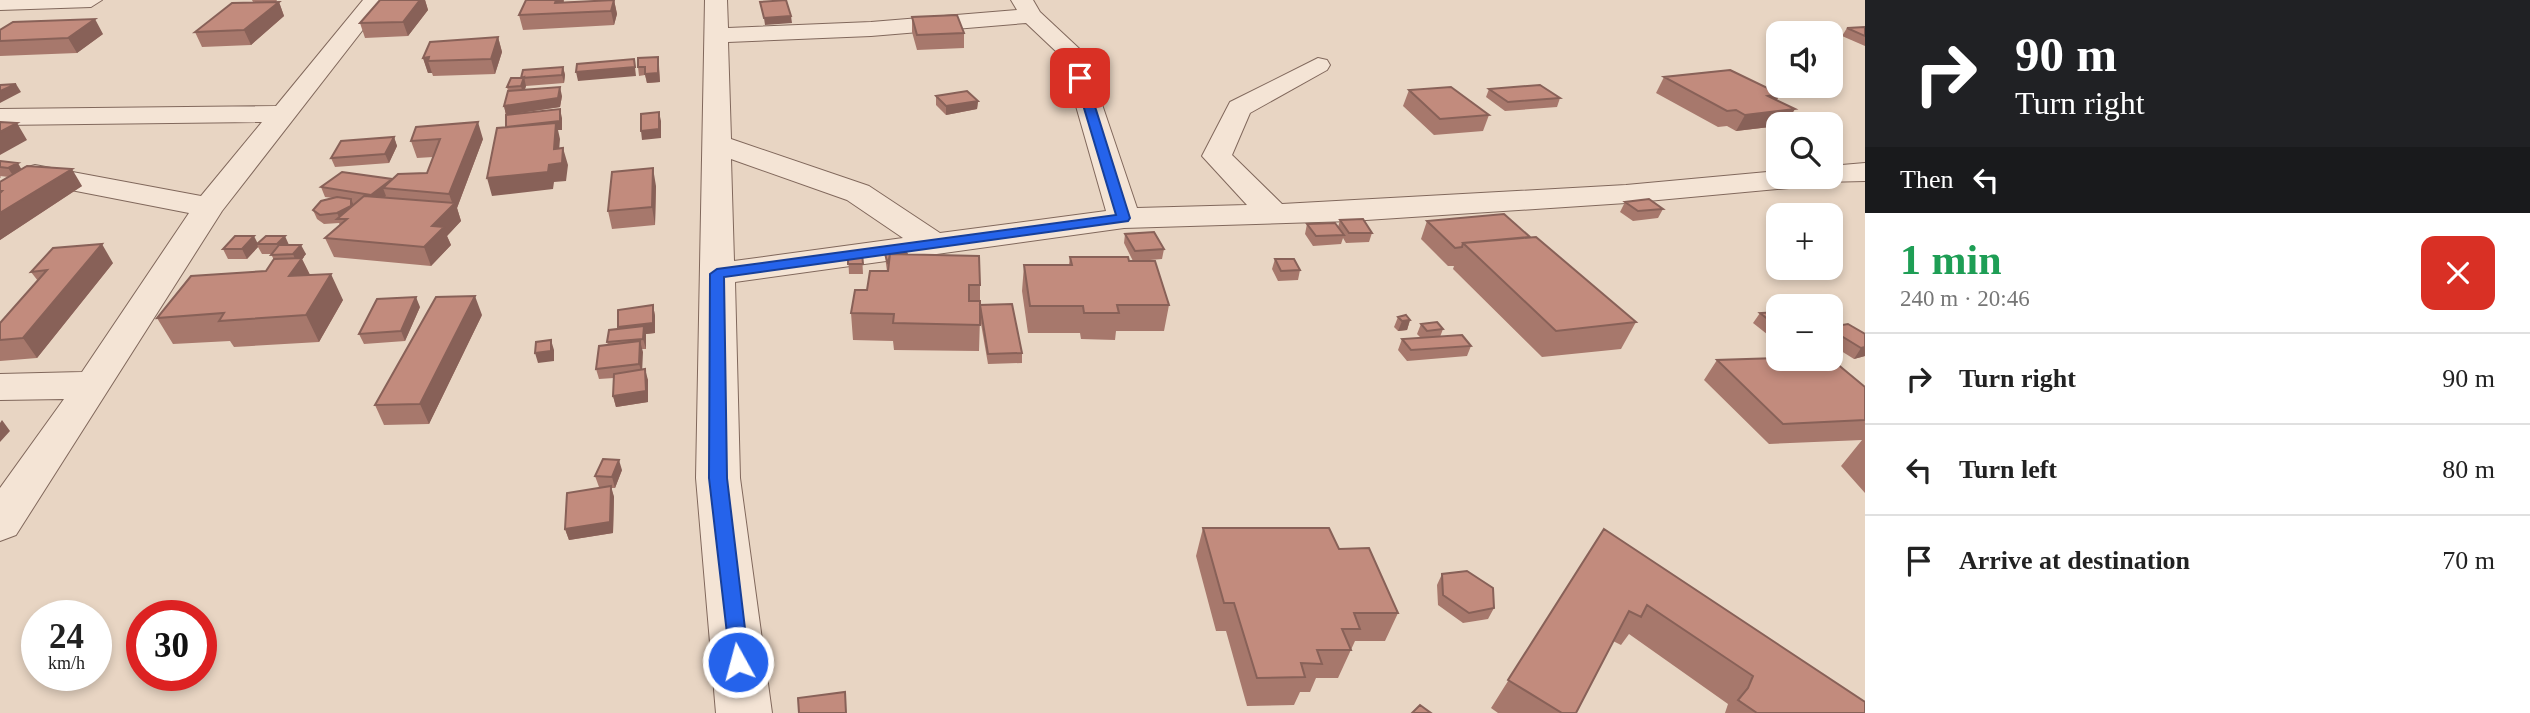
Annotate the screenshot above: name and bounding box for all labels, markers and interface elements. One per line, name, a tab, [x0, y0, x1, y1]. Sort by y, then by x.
map controls	[1766, 21, 1843, 371]
button: sound	[1766, 21, 1843, 98]
text: 90 m	[2015, 27, 2117, 82]
icon: right	[1900, 28, 1991, 119]
pin	[1050, 48, 1110, 108]
icon: arrive	[1061, 59, 1099, 97]
text: Turn right	[2015, 85, 2145, 121]
button: search	[1766, 112, 1843, 189]
icon: left	[1967, 161, 2005, 199]
text: Then	[1900, 165, 1953, 194]
button: +	[1766, 203, 1843, 280]
button: close	[2421, 236, 2495, 310]
text: 1 min	[1900, 237, 2002, 283]
text: 240 m · 20:46	[1900, 286, 2030, 311]
button: −	[1766, 294, 1843, 371]
icon: right	[1900, 360, 1938, 398]
text: Turn right	[1959, 364, 2076, 393]
text: 90 m	[2442, 364, 2495, 393]
icon: left	[1900, 451, 1938, 489]
text: Turn left	[1959, 455, 2057, 484]
text: 80 m	[2442, 455, 2495, 484]
icon: arrive	[1900, 542, 1938, 580]
text: Arrive at destination	[1959, 546, 2190, 575]
text: 70 m	[2442, 546, 2495, 575]
speed limit sign: 30	[126, 600, 217, 691]
text: 24	[49, 617, 84, 656]
position arrow	[701, 625, 775, 699]
text: km/h	[48, 653, 85, 673]

